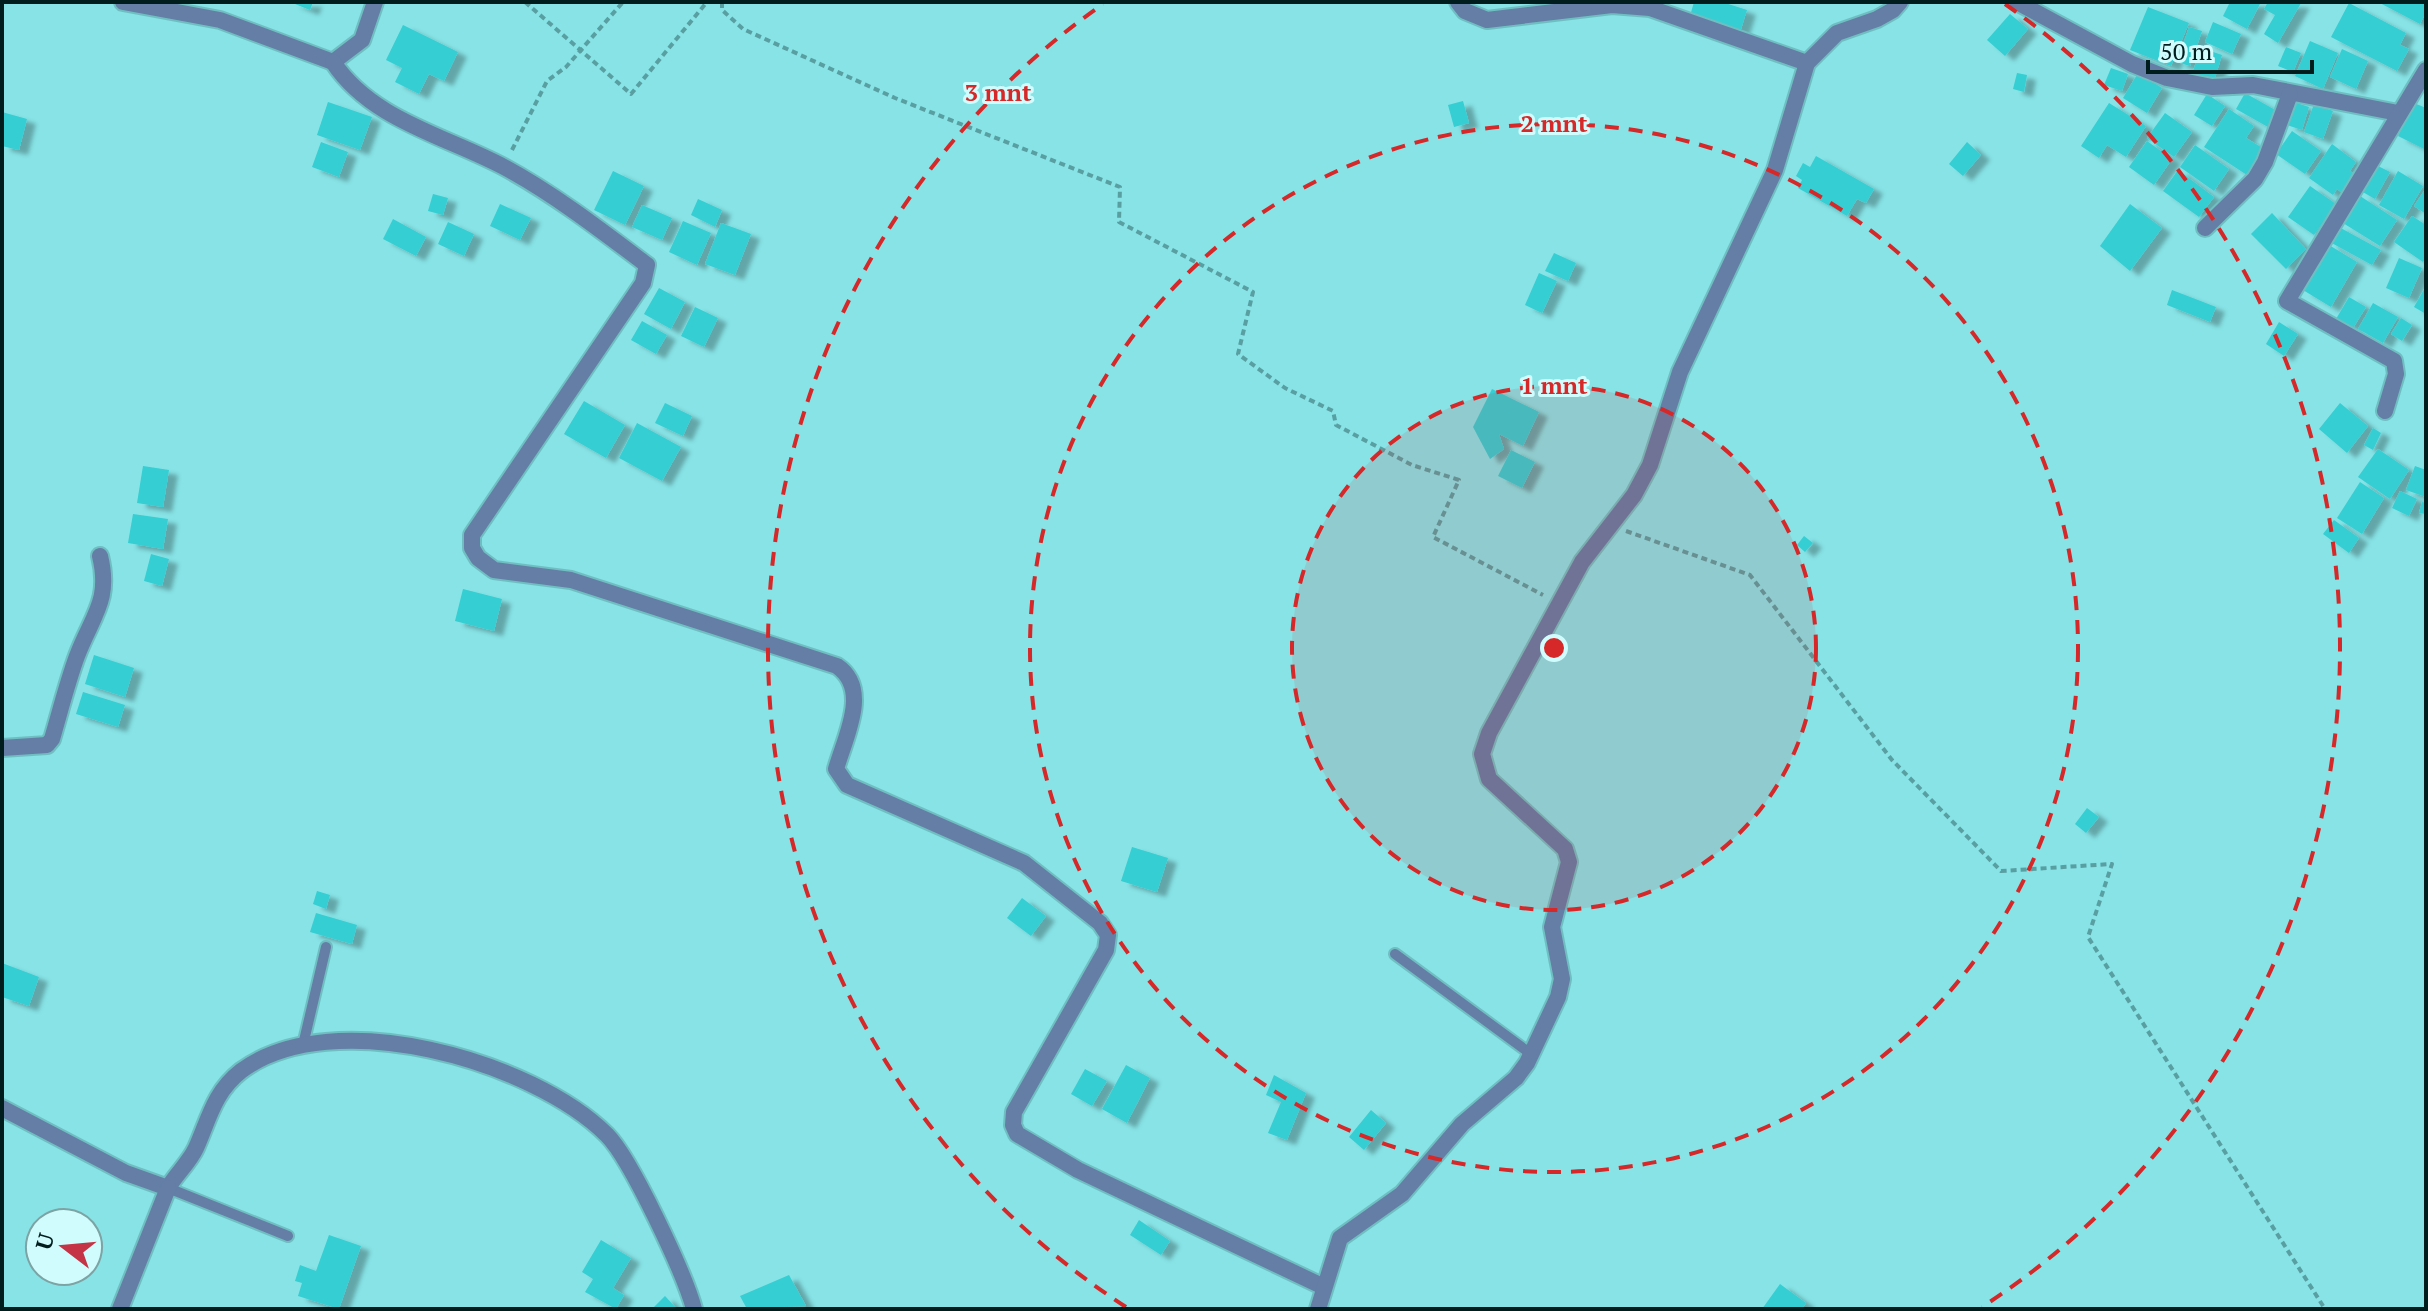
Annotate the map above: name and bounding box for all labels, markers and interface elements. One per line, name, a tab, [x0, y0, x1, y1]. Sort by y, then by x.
scale bar	[2148, 24, 2312, 74]
text: 50 m	[2160, 35, 2212, 67]
text: 3 mnt	[964, 76, 1032, 108]
text: 2 mnt	[1520, 107, 1588, 139]
text: 1 mnt	[1520, 369, 1588, 401]
centre of rings	[1540, 634, 1568, 662]
north arrow	[24, 1207, 104, 1287]
text: U	[28, 1230, 60, 1253]

